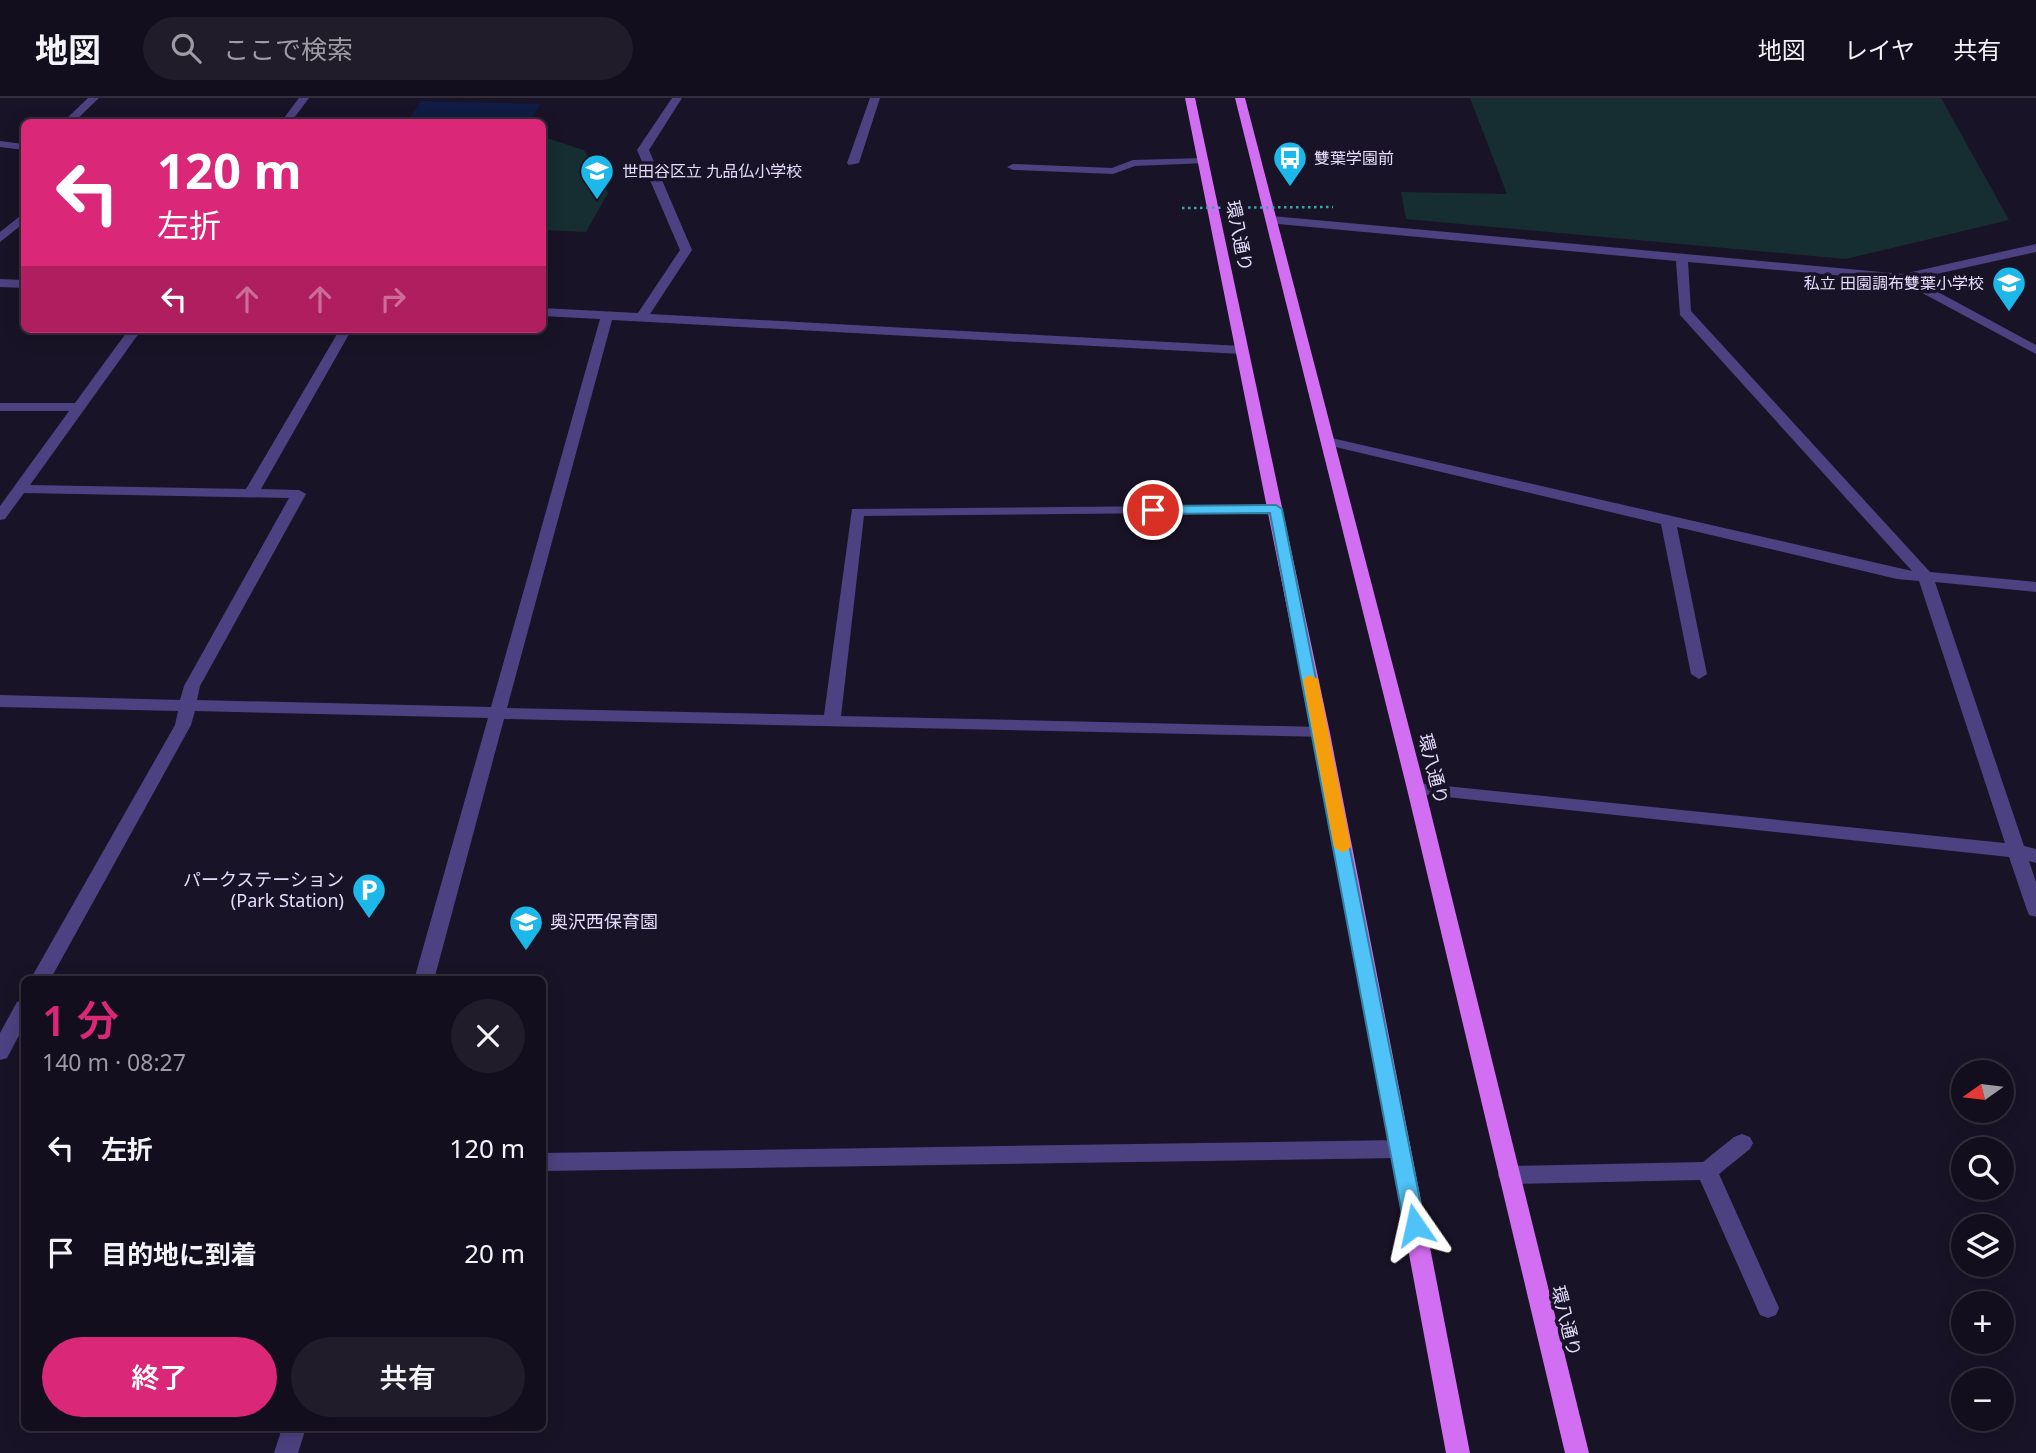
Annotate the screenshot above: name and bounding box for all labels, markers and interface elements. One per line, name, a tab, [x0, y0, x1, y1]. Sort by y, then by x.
search box	[143, 17, 633, 80]
text: 地図	[35, 27, 101, 72]
icon: search	[167, 29, 205, 67]
text: ここで検索	[223, 31, 353, 67]
text: 地図	[1758, 33, 1806, 66]
text: レイヤ	[1844, 33, 1915, 66]
text: 共有	[1953, 33, 2001, 66]
text: 120 m	[157, 137, 302, 203]
bus stop icon: 雙葉学園前	[1271, 139, 1309, 188]
icon: left	[42, 147, 133, 238]
place label: 雙葉学園前	[1314, 147, 1394, 169]
school or university icon: 世田谷区立 九品仏小学校	[578, 152, 616, 201]
place label: 世田谷区立 九品仏小学校	[622, 160, 802, 182]
street label: 環八通り	[1221, 198, 1259, 273]
text: 左折	[157, 203, 221, 246]
school or university icon: 私立 田園調布雙葉小学校	[1990, 264, 2028, 313]
place label: 私立 田園調布雙葉小学校	[1804, 272, 1984, 294]
icon: left	[155, 280, 193, 318]
icon: ahead	[228, 280, 266, 318]
icon: ahead	[301, 280, 339, 318]
icon: right	[374, 280, 412, 318]
pin	[1123, 480, 1183, 540]
icon: arrive	[1134, 491, 1172, 529]
street label: 環八通り	[1414, 731, 1454, 807]
place label: パークステーション (Park Station)	[183, 867, 344, 912]
parking icon: パークステーション (Park Station)	[350, 871, 388, 920]
school or university icon: 奥沢西保育園	[507, 903, 545, 952]
place label: 奥沢西保育園	[550, 909, 658, 933]
text: 1 分	[42, 991, 119, 1048]
button: close	[451, 999, 525, 1073]
text: 140 m · 08:27	[42, 1046, 186, 1078]
north arrow	[1951, 1060, 2014, 1124]
map controls	[1951, 1060, 2014, 1431]
icon: left	[42, 1129, 80, 1167]
text: 120 m	[449, 1130, 525, 1166]
text: 左折	[101, 1131, 153, 1167]
button: search	[1951, 1137, 2014, 1200]
position arrow	[1378, 1188, 1452, 1262]
button: layers	[1951, 1214, 2014, 1277]
icon: arrive	[42, 1234, 80, 1272]
text: 20 m	[464, 1235, 525, 1271]
text: 目的地に到着	[101, 1236, 257, 1272]
street label: 環八通り	[1547, 1283, 1587, 1359]
button: +	[1951, 1291, 2014, 1354]
button: 終了	[42, 1337, 277, 1417]
button: 共有	[291, 1337, 525, 1417]
button: −	[1951, 1368, 2014, 1431]

